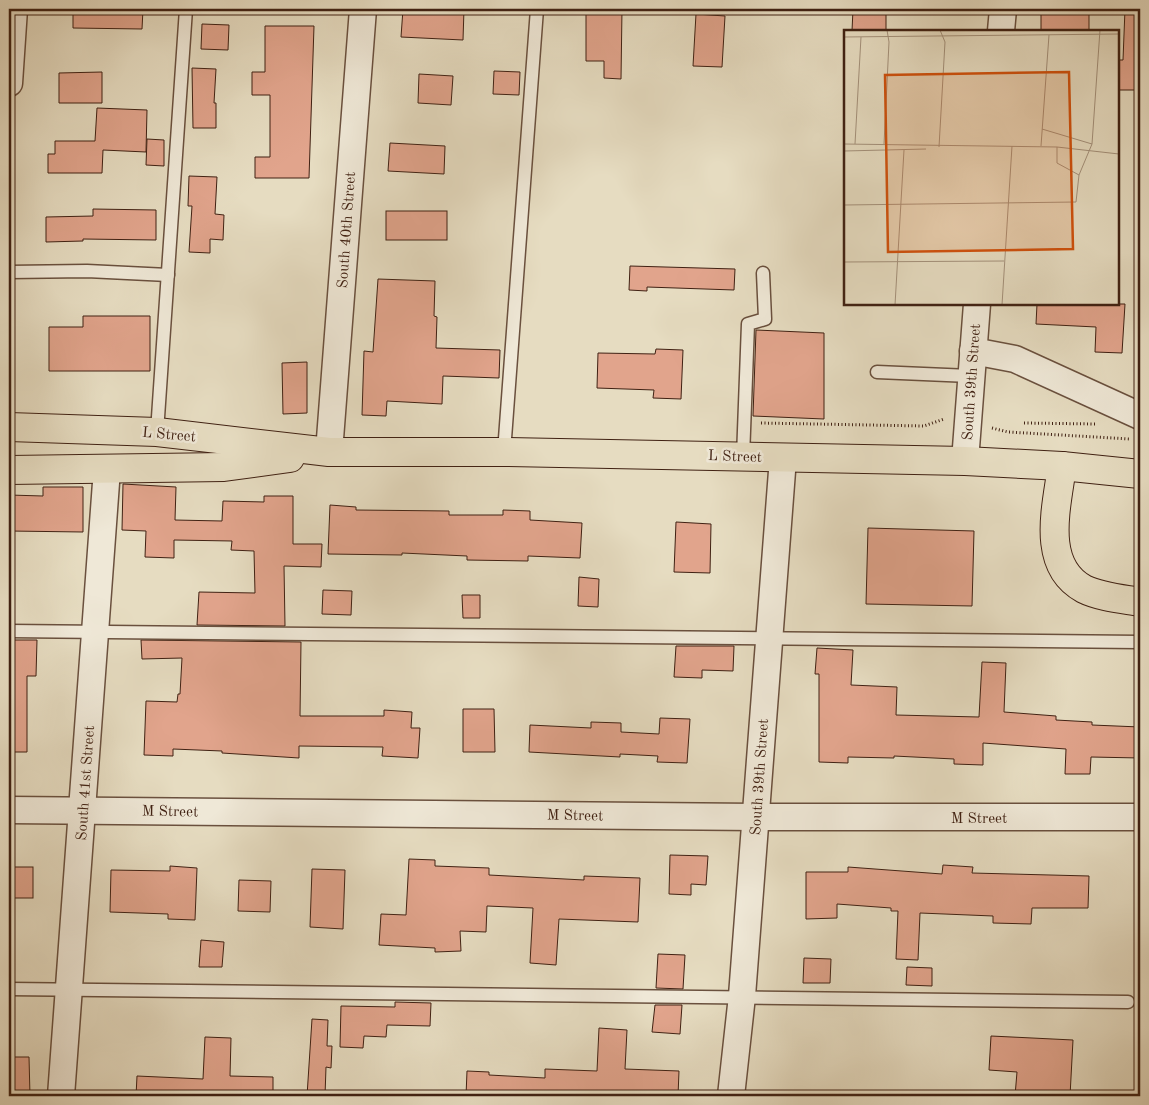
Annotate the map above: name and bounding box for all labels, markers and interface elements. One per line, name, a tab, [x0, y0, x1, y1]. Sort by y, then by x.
inset map	[844, 30, 1119, 305]
street label: South 40th Street	[336, 171, 359, 289]
street label: South 39th Street	[961, 323, 984, 441]
street label: L Street	[141, 426, 196, 445]
street label: L Street	[708, 449, 762, 466]
street label: South 39th Street	[749, 718, 772, 836]
street label: South 41st Street	[75, 725, 98, 841]
street label: M Street	[142, 805, 198, 820]
street label: M Street	[547, 809, 603, 824]
street label: M Street	[951, 812, 1007, 827]

